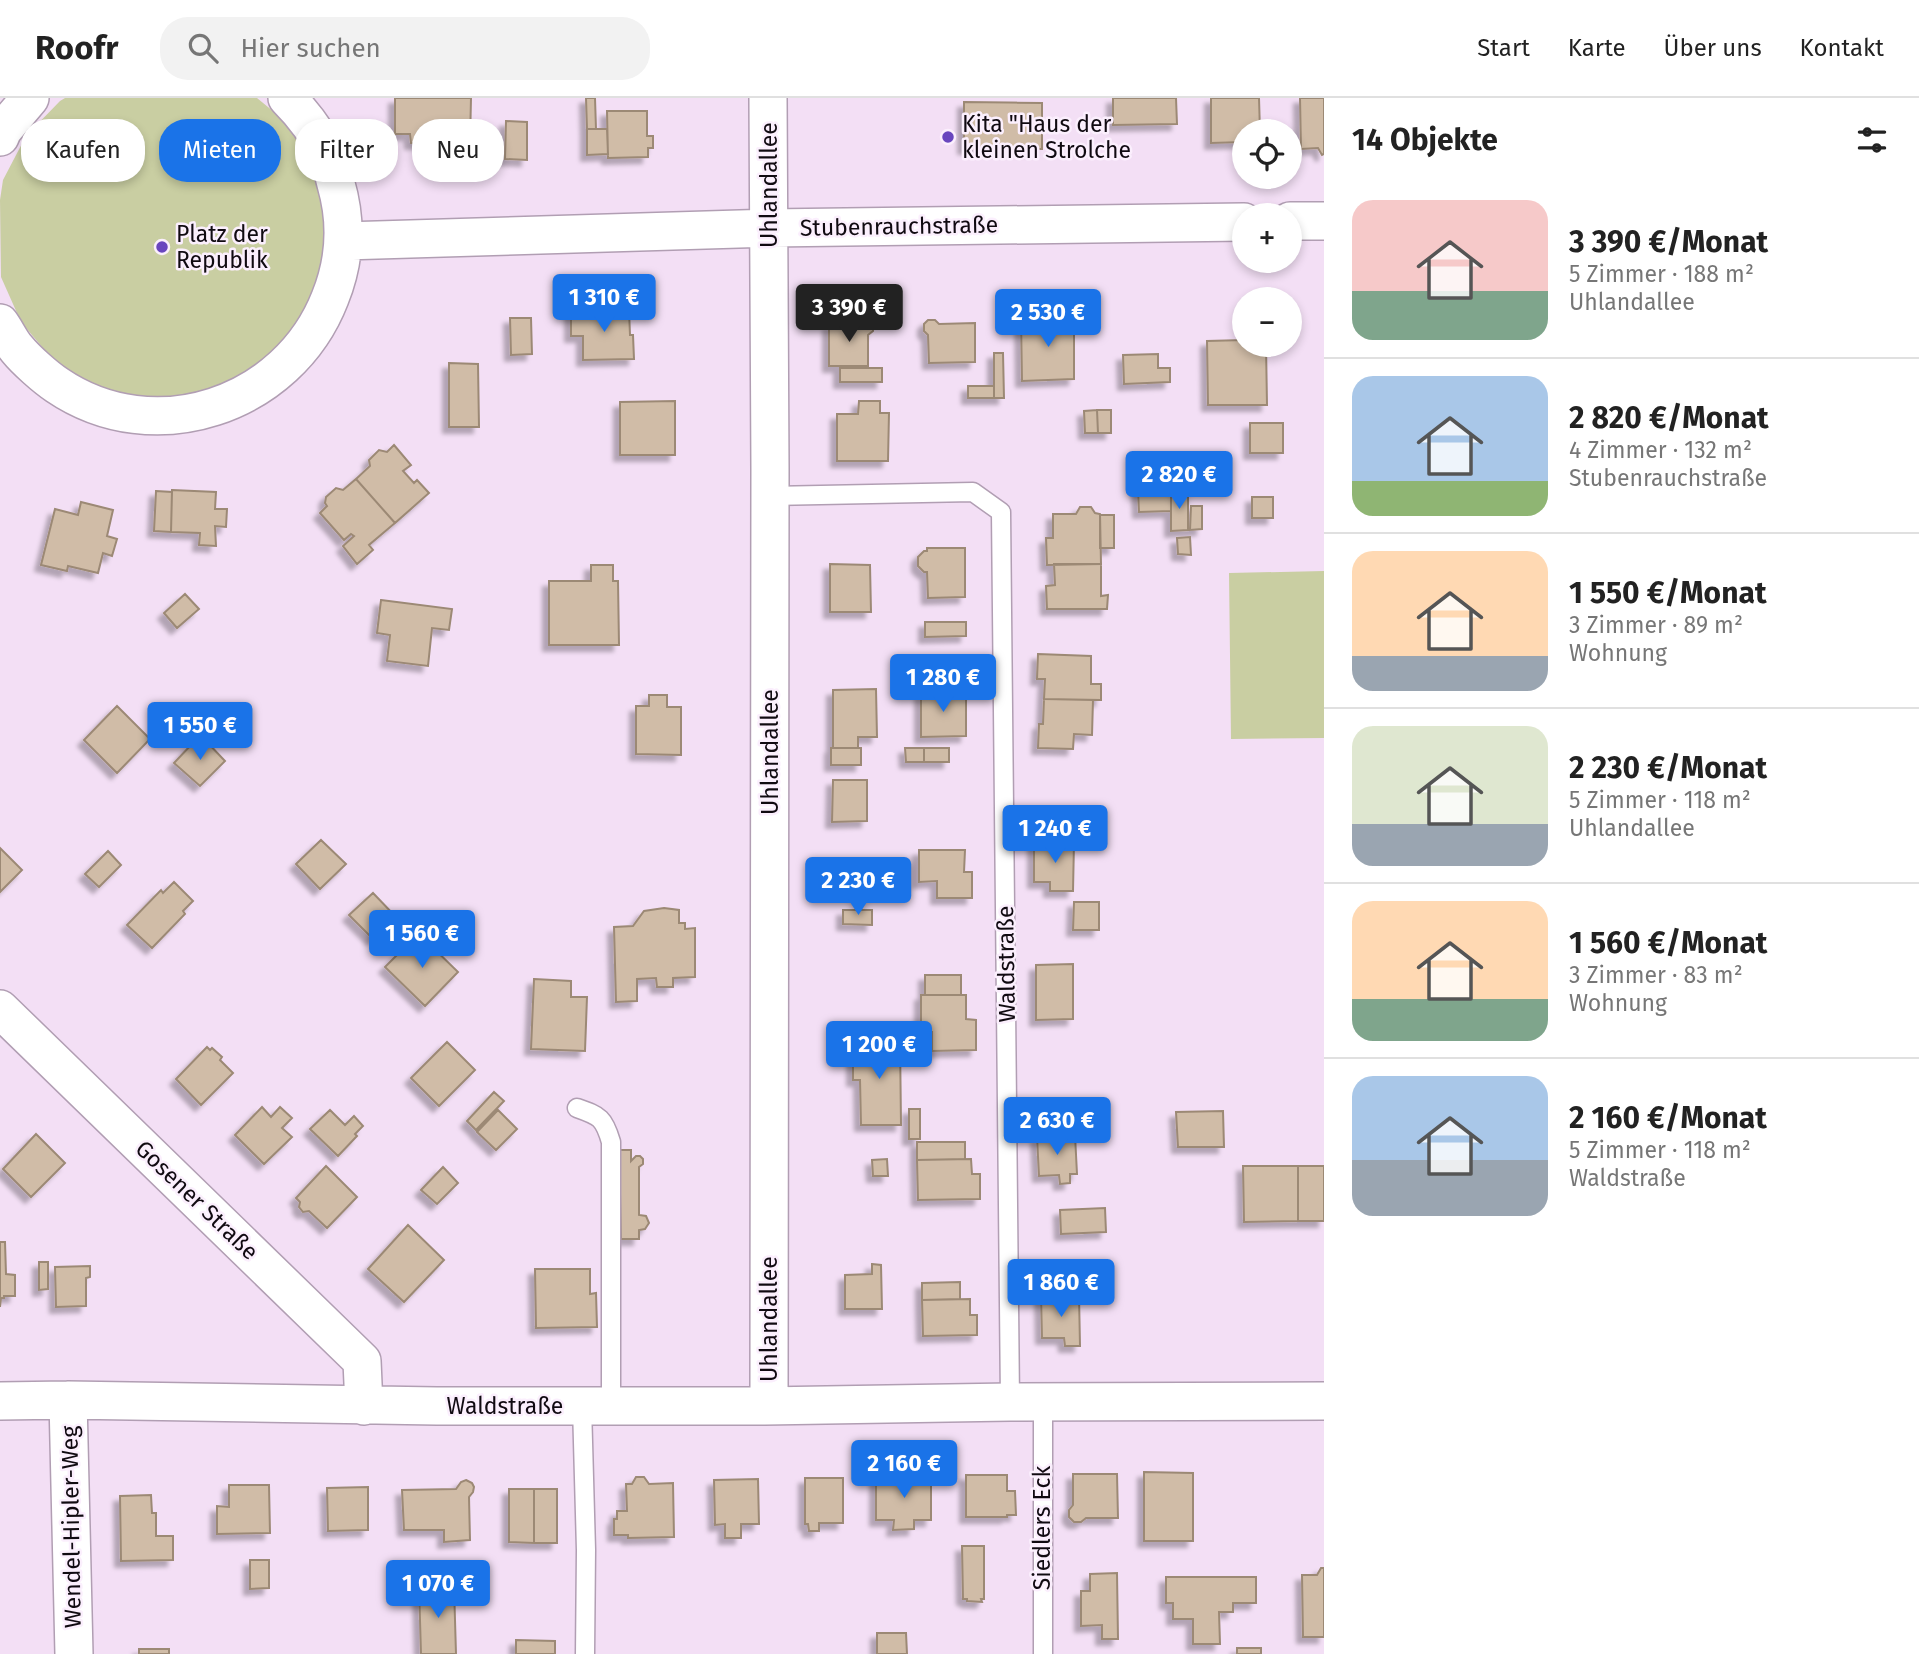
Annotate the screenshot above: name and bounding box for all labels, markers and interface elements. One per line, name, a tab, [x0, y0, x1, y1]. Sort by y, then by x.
search box	[160, 17, 650, 80]
text: Roofr	[35, 28, 118, 68]
icon: search	[184, 29, 222, 67]
text: Hier suchen	[240, 33, 381, 64]
text: Start	[1477, 34, 1530, 62]
text: Karte	[1568, 34, 1626, 62]
text: Über uns	[1664, 34, 1762, 62]
text: Kontakt	[1800, 34, 1884, 62]
place label: Kita "Haus der kleinen Strolche	[962, 110, 1131, 164]
chip: Kaufen	[21, 119, 145, 182]
chip: Mieten	[159, 119, 281, 182]
chip: Filter	[295, 119, 398, 182]
chip: Neu	[412, 119, 504, 182]
map controls	[1232, 119, 1302, 357]
button: locate	[1232, 119, 1302, 189]
icon: filters	[1853, 121, 1891, 159]
street label: Uhlandallee	[755, 122, 783, 248]
text: 14 Objekte	[1352, 122, 1498, 158]
marker: Kita "Haus der kleinen Strolche	[940, 129, 956, 145]
button: +	[1232, 203, 1302, 273]
street label: Stubenrauchstraße	[800, 210, 998, 242]
place label: Platz der Republik	[176, 220, 268, 274]
text: 3 390 €/Monat	[1569, 224, 1768, 260]
icon: home	[1408, 228, 1492, 312]
marker: Platz der Republik	[154, 239, 170, 255]
text: 5 Zimmer · 188 m²	[1569, 260, 1754, 288]
pin: 1 310 €	[539, 274, 669, 334]
text: 1 310 €	[569, 283, 639, 311]
pin: 3 390 €	[784, 285, 914, 344]
button: −	[1232, 287, 1302, 357]
text: Uhlandallee	[1569, 288, 1695, 316]
pin: 2 530 €	[983, 289, 1113, 349]
text: 3 390 €	[812, 293, 886, 321]
text: 2 530 €	[1011, 298, 1085, 326]
text: 2 820 €/Monat	[1569, 400, 1769, 436]
icon: home	[1408, 404, 1492, 488]
text: 4 Zimmer · 132 m²	[1569, 436, 1752, 464]
pin: 2 820 €	[1114, 452, 1244, 511]
text: 2 820 €	[1142, 460, 1216, 488]
text: Stubenrauchstraße	[1569, 464, 1767, 492]
text: 1 550 €/Monat	[1569, 575, 1766, 611]
icon: home	[1408, 579, 1492, 663]
text: 3 Zimmer · 89 m²	[1569, 611, 1743, 639]
text: Wohnung	[1569, 639, 1667, 667]
pin: 1 280 €	[878, 654, 1008, 714]
text: 1 280 €	[906, 663, 980, 691]
street label: Uhlandallee	[756, 689, 784, 815]
pin: 1 550 €	[135, 702, 265, 762]
text: 1 550 €	[163, 711, 237, 739]
text: 2 230 €/Monat	[1569, 750, 1767, 786]
icon: home	[1408, 754, 1492, 838]
text: 5 Zimmer · 118 m²	[1569, 786, 1751, 814]
pin: 1 240 €	[990, 806, 1120, 865]
text: 1 240 €	[1019, 814, 1091, 842]
text: Uhlandallee	[1569, 814, 1695, 842]
pin: 2 230 €	[793, 858, 923, 917]
text: 2 230 €	[821, 866, 895, 894]
street label: Waldstraße	[991, 905, 1021, 1023]
pin: 1 560 €	[357, 910, 487, 970]
text: 1 560 €	[385, 919, 459, 947]
text: 1 560 €/Monat	[1569, 925, 1767, 961]
icon: home	[1408, 929, 1492, 1013]
text: 3 Zimmer · 83 m²	[1569, 961, 1743, 989]
text: Wohnung	[1569, 989, 1667, 1017]
pin: 1 200 €	[814, 1021, 944, 1081]
text: 1 200 €	[842, 1030, 916, 1058]
pin: 2 630 €	[992, 1098, 1122, 1157]
text: 2 160 €/Monat	[1569, 1100, 1767, 1136]
icon: home	[1408, 1104, 1492, 1188]
text: 2 630 €	[1020, 1106, 1094, 1134]
street label: Gosener Straße	[130, 1134, 264, 1266]
text: 5 Zimmer · 118 m²	[1569, 1136, 1751, 1164]
text: Waldstraße	[1569, 1164, 1686, 1192]
street label: Uhlandallee	[755, 1256, 783, 1382]
pin: 1 860 €	[996, 1260, 1126, 1319]
text: 1 860 €	[1024, 1268, 1098, 1296]
street label: Waldstraße	[447, 1392, 563, 1420]
street label: Wendel-Hipler-Weg	[55, 1426, 87, 1628]
pin: 2 160 €	[839, 1440, 969, 1500]
text: 2 160 €	[867, 1449, 941, 1477]
street label: Siedlers Eck	[1028, 1466, 1056, 1590]
pin: 1 070 €	[373, 1560, 503, 1620]
text: 1 070 €	[402, 1569, 474, 1597]

